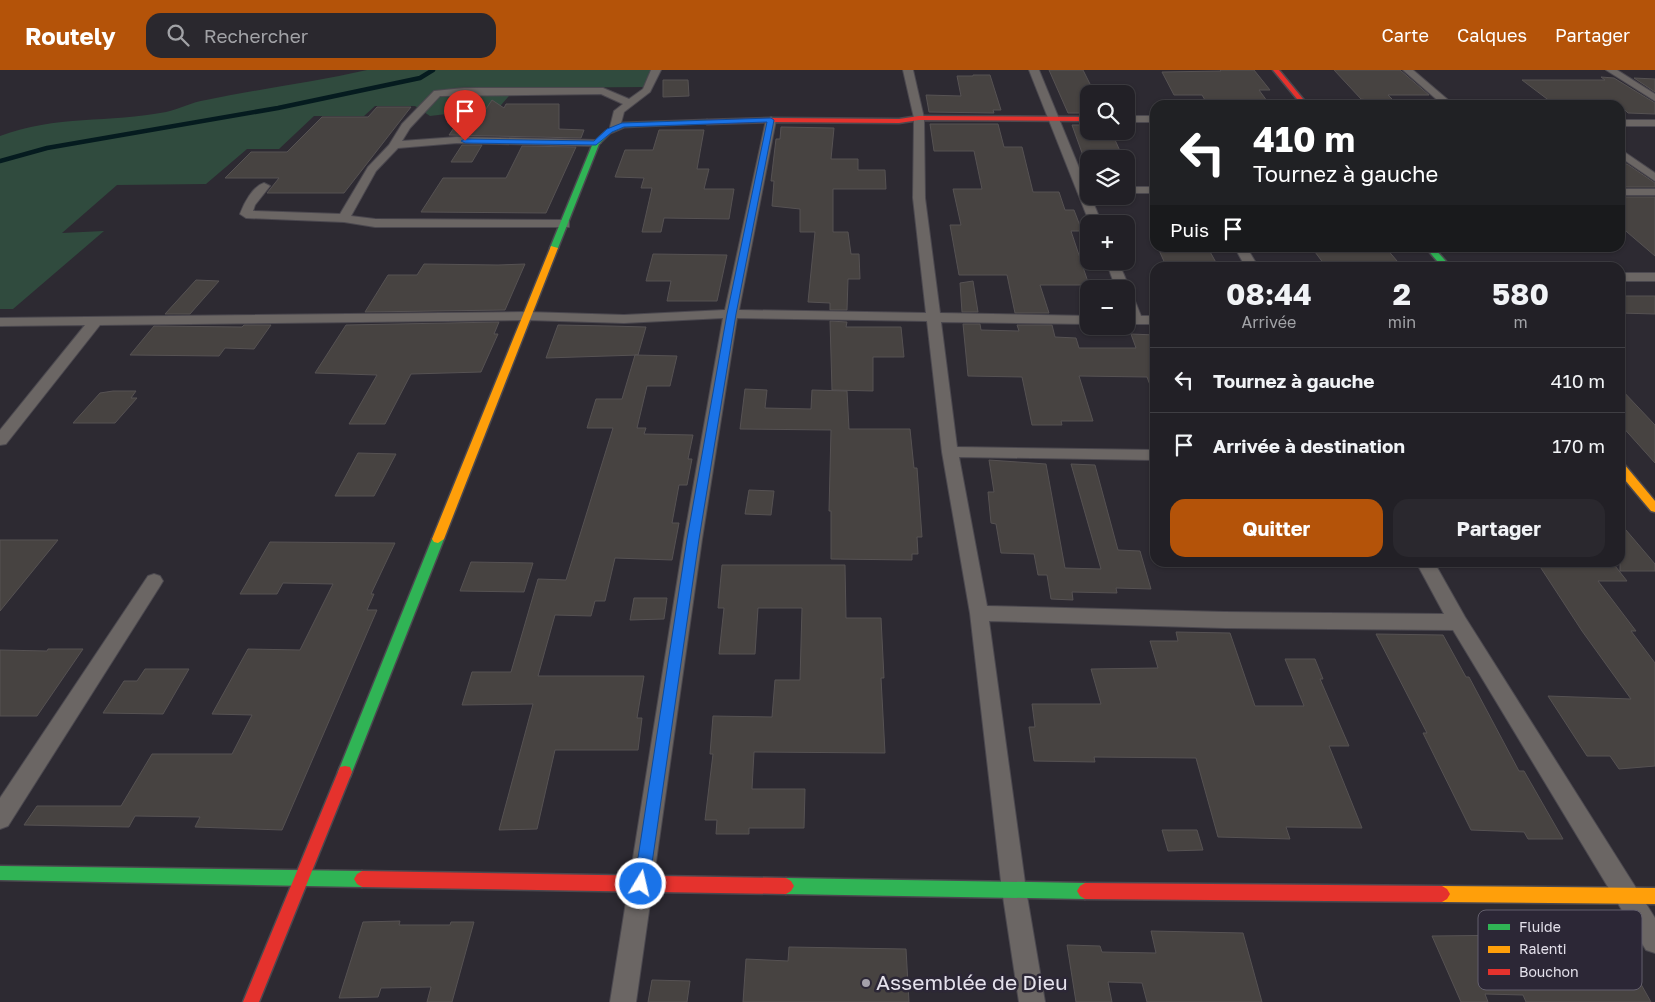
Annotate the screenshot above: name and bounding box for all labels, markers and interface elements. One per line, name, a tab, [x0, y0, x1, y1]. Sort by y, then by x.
search box	[146, 13, 496, 58]
text: Routely	[25, 21, 116, 50]
icon: search	[164, 21, 192, 49]
text: Rechercher	[204, 24, 308, 47]
text: Carte	[1382, 24, 1429, 46]
text: Calques	[1457, 24, 1527, 46]
text: Partager	[1555, 24, 1630, 46]
map controls	[1080, 85, 1135, 335]
button: search	[1080, 85, 1135, 140]
pin	[444, 90, 486, 141]
icon: arrive	[451, 97, 479, 125]
text: 410 m	[1253, 118, 1355, 160]
icon: left	[1170, 120, 1235, 185]
button: layers	[1080, 150, 1135, 205]
text: Tournez à gauche	[1253, 160, 1438, 187]
button: +	[1080, 215, 1135, 270]
icon: arrive	[1219, 215, 1247, 243]
text: Puis	[1170, 218, 1209, 241]
text: 08:44	[1226, 276, 1312, 312]
text: 2	[1393, 276, 1411, 312]
text: 580	[1492, 276, 1549, 312]
button: −	[1080, 280, 1135, 335]
text: Arrivée	[1242, 312, 1296, 332]
text: min	[1388, 312, 1416, 332]
text: m	[1513, 312, 1528, 332]
icon: left	[1170, 366, 1198, 394]
text: Tournez à gauche	[1213, 369, 1374, 392]
text: 410 m	[1551, 369, 1605, 392]
icon: arrive	[1170, 431, 1198, 459]
text: Arrivée à destination	[1213, 434, 1405, 457]
text: 170 m	[1552, 434, 1605, 457]
button: Quitter	[1170, 499, 1383, 557]
button: Partager	[1393, 499, 1605, 557]
position arrow	[614, 857, 666, 909]
legend	[1478, 910, 1642, 990]
text: Fluide	[1519, 918, 1561, 935]
text: Ralenti	[1519, 940, 1567, 957]
text: Bouchon	[1519, 963, 1579, 980]
place label: Assemblée de Dieu	[876, 969, 1068, 995]
marker: Assemblée de Dieu	[860, 977, 872, 989]

